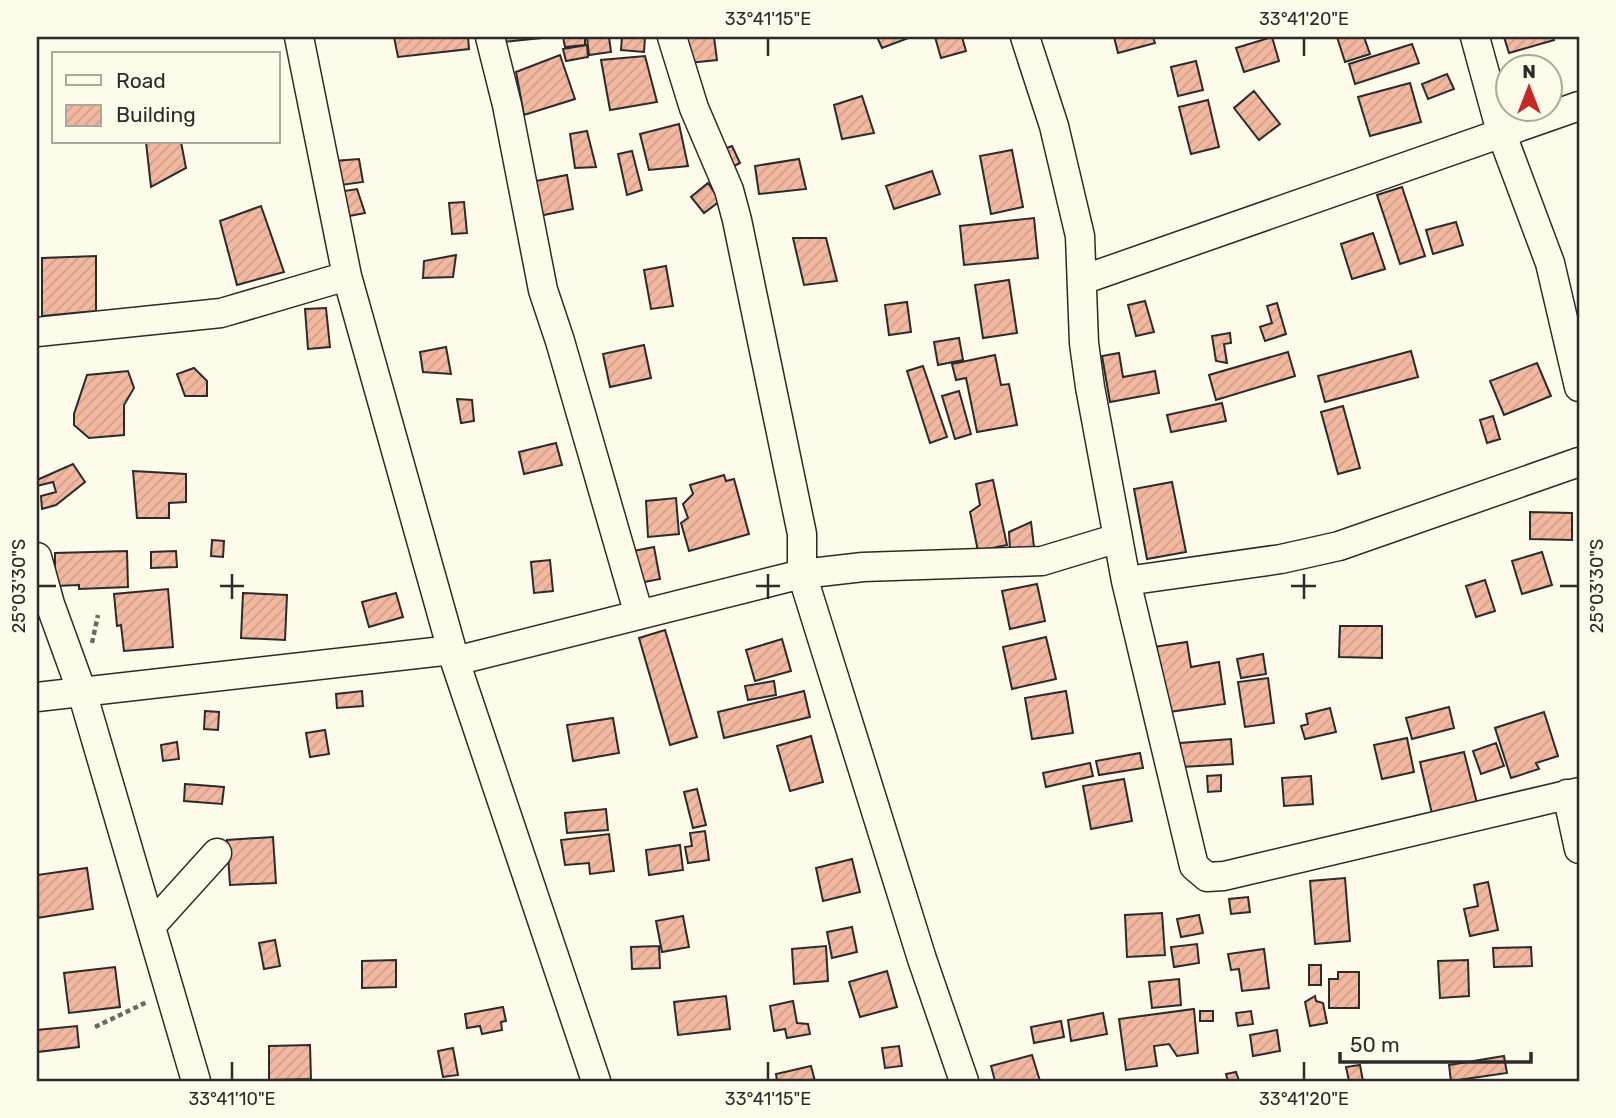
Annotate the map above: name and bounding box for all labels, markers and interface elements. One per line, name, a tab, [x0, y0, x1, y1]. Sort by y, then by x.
text: 33°41'15"E	[725, 8, 811, 30]
text: 33°41'20"E	[1259, 8, 1349, 30]
legend	[52, 52, 280, 144]
north arrow	[1494, 52, 1564, 122]
text: N	[1522, 60, 1536, 83]
text: Road	[116, 68, 166, 93]
text: Building	[116, 102, 196, 127]
text: 25°03'30"S	[8, 539, 30, 633]
text: 25°03'30"S	[1586, 539, 1608, 633]
scale bar	[1340, 1020, 1530, 1064]
text: 50 m	[1350, 1032, 1400, 1057]
text: 33°41'10"E	[188, 1088, 276, 1110]
text: 33°41'15"E	[725, 1088, 811, 1110]
text: 33°41'20"E	[1259, 1088, 1349, 1110]

